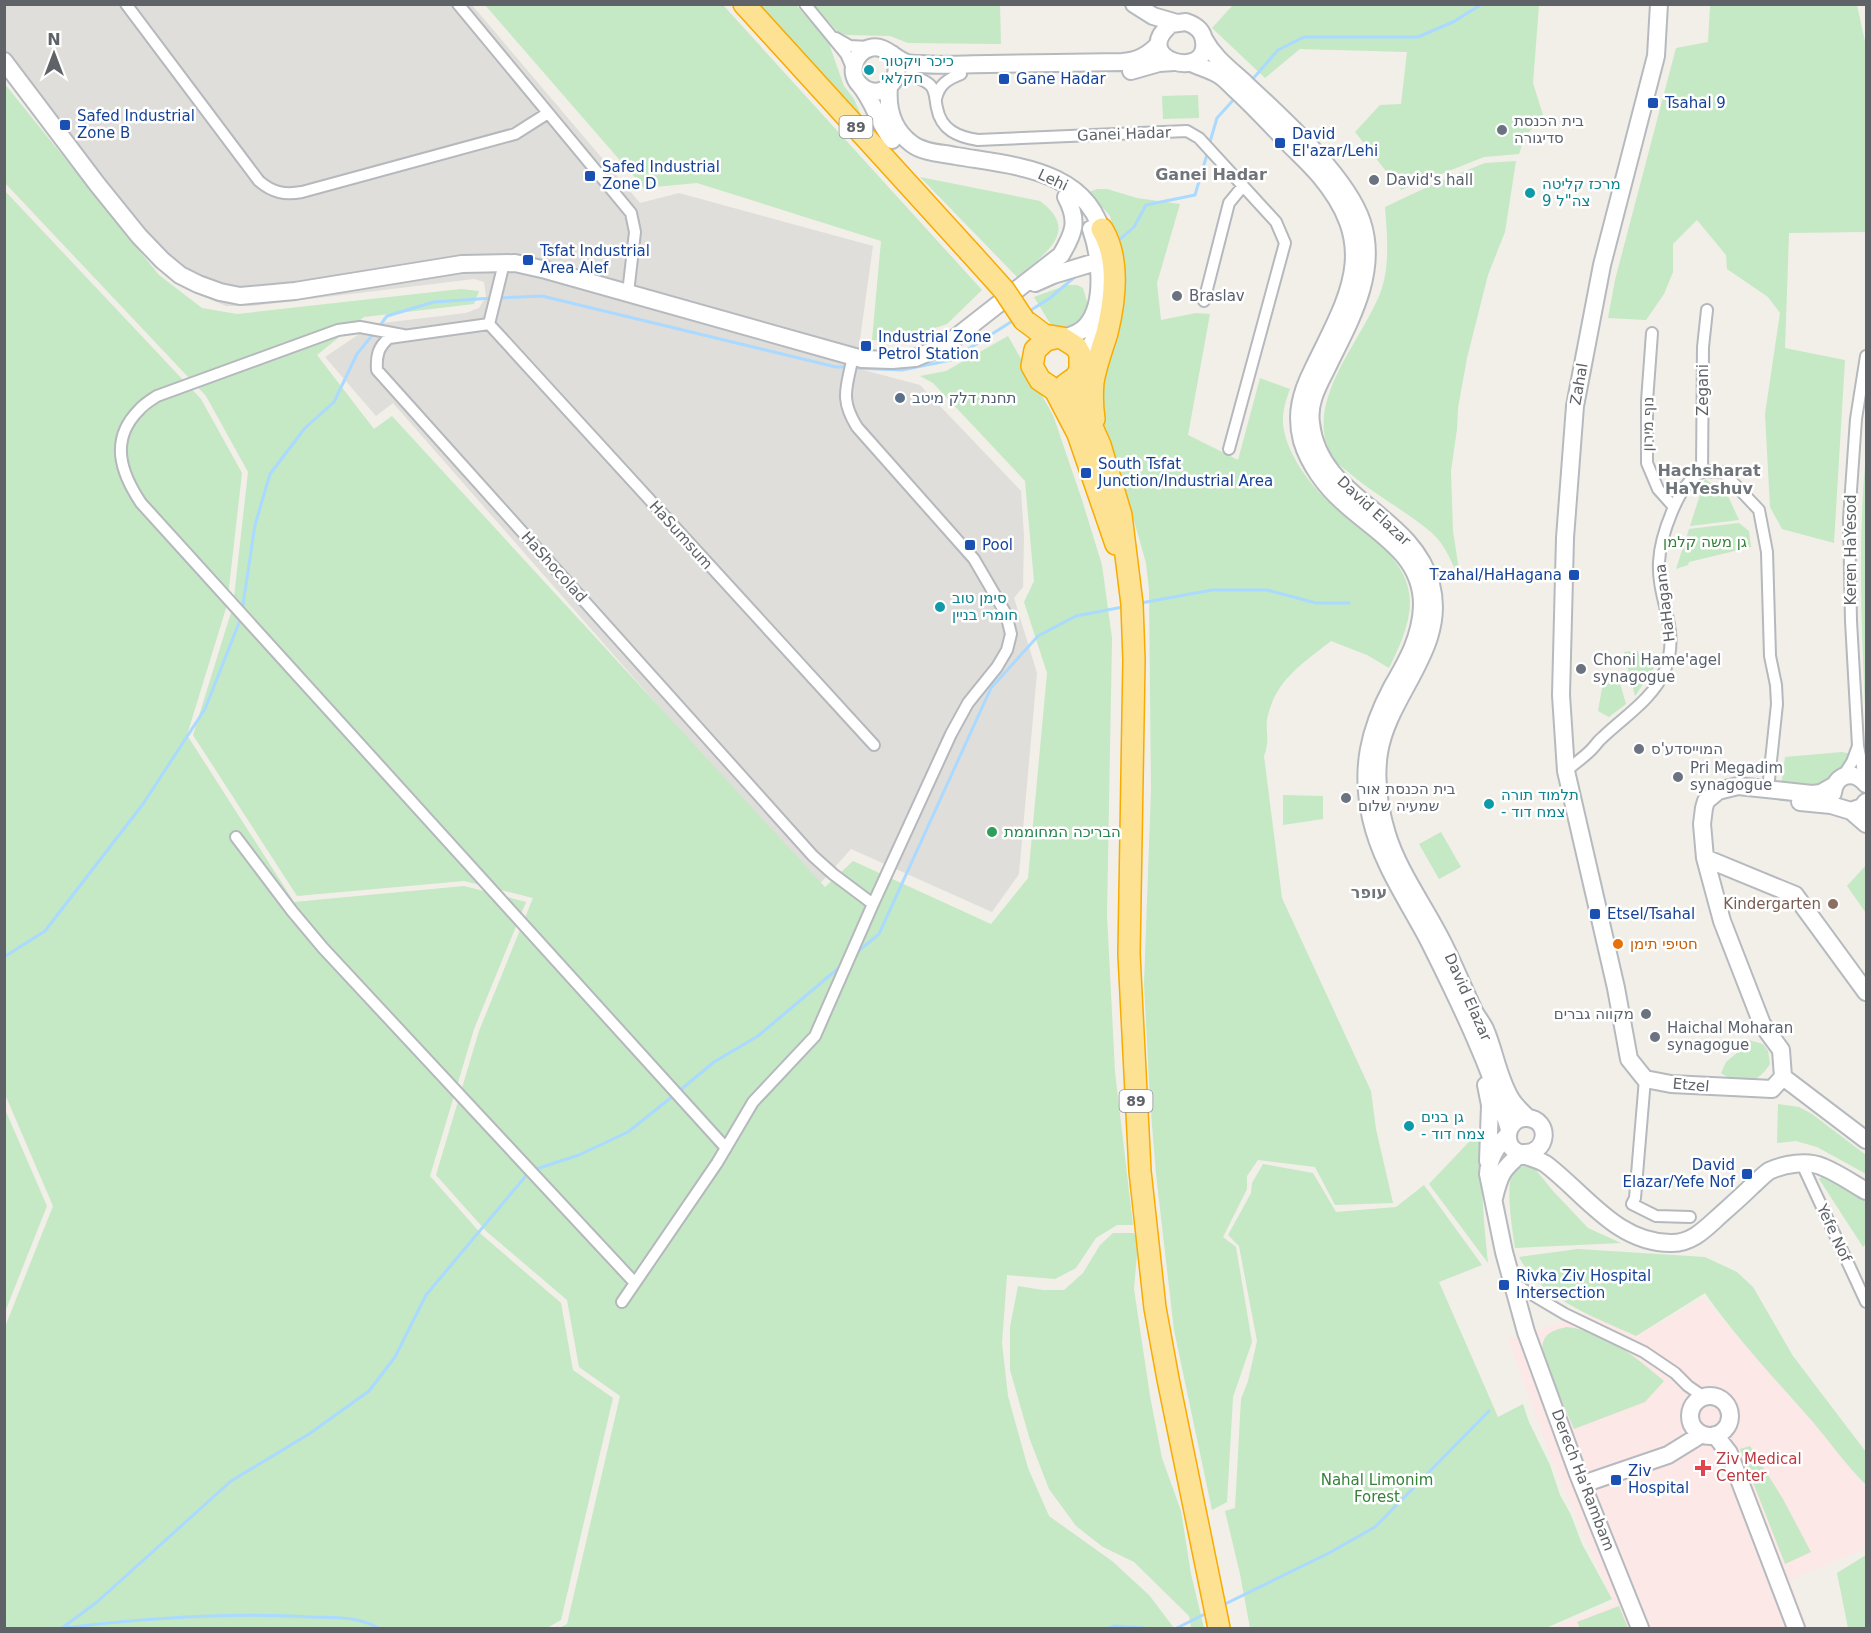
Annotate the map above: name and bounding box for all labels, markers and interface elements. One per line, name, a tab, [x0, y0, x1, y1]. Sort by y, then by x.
north arrow	[24, 24, 84, 84]
text: N	[47, 30, 61, 49]
place label: כיכר ויקטור חקלאי	[881, 52, 954, 87]
marker: כיכר ויקטור חקלאי	[862, 63, 876, 77]
place label: Gane Hadar	[1016, 70, 1107, 88]
marker: Gane Hadar	[997, 72, 1011, 86]
place label: Tsahal 9	[1664, 94, 1726, 112]
marker: Tsahal 9	[1646, 96, 1660, 110]
place label: Safed Industrial Zone B	[77, 107, 195, 142]
place label: בית הכנסת סדיגורה	[1514, 112, 1584, 147]
road number: 89	[840, 116, 872, 138]
marker: Safed Industrial Zone B	[58, 118, 72, 132]
street label: Ganei Hadar	[1077, 123, 1172, 145]
marker: בית הכנסת סדיגורה	[1495, 123, 1509, 137]
place label: David El'azar/Lehi	[1292, 125, 1378, 160]
marker: David El'azar/Lehi	[1273, 136, 1287, 150]
place label: Safed Industrial Zone D	[602, 158, 720, 193]
street label: Lehi	[1035, 165, 1071, 195]
district label: Ganei Hadar	[1155, 165, 1267, 184]
marker: Safed Industrial Zone D	[583, 169, 597, 183]
place label: David's hall	[1386, 171, 1473, 189]
marker: David's hall	[1367, 173, 1381, 187]
place label: מרכז קליטה צה"ל 9	[1542, 175, 1621, 210]
marker: מרכז קליטה צה"ל 9	[1523, 186, 1537, 200]
place label: Tsfat Industrial Area Alef	[539, 242, 650, 277]
marker: Tsfat Industrial Area Alef	[521, 253, 535, 267]
place label: Braslav	[1189, 287, 1245, 305]
marker: Braslav	[1170, 289, 1184, 303]
place label: Industrial Zone Petrol Station	[878, 328, 991, 363]
marker: Industrial Zone Petrol Station	[859, 339, 873, 353]
street label: Zahal	[1566, 362, 1592, 406]
street label: Zegani	[1694, 364, 1712, 416]
place label: תחנת דלק מיטב	[912, 389, 1016, 407]
marker: תחנת דלק מיטב	[893, 391, 907, 405]
street label: נוף מירון	[1639, 397, 1657, 451]
place label: South Tsfat Junction/Industrial Area	[1097, 455, 1273, 490]
district label: Hachsharat HaYeshuv	[1657, 461, 1761, 498]
marker: South Tsfat Junction/Industrial Area	[1079, 466, 1093, 480]
street label: David Elazar	[1333, 472, 1415, 550]
street label: Keren HaYesod	[1842, 494, 1860, 606]
street label: HaSumsum	[646, 497, 716, 573]
street label: HaShocolad	[518, 528, 590, 606]
park label: גן משה קלמן	[1663, 533, 1747, 551]
place label: Pool	[982, 536, 1013, 554]
marker: Pool	[963, 538, 977, 552]
street label: HaHagana	[1651, 563, 1679, 643]
place label: Tzahal/HaHagana	[1428, 566, 1562, 584]
marker: Tzahal/HaHagana	[1567, 568, 1581, 582]
place label: סימן טוב חומרי בניין	[952, 589, 1018, 624]
marker: סימן טוב חומרי בניין	[933, 600, 947, 614]
place label: Choni Hame'agel synagogue	[1593, 651, 1721, 686]
marker: Choni Hame'agel synagogue	[1574, 662, 1588, 676]
place label: המוייסדע'ס	[1651, 740, 1723, 758]
marker: המוייסדע'ס	[1632, 742, 1646, 756]
place label: Pri Megadim synagogue	[1690, 759, 1783, 794]
marker: Pri Megadim synagogue	[1671, 770, 1685, 784]
place label: בית הכנסת אור שמעיה שלום	[1358, 780, 1456, 815]
place label: תלמוד תורה - צמח דוד	[1501, 786, 1579, 821]
marker: בית הכנסת אור שמעיה שלום	[1339, 791, 1353, 805]
marker: תלמוד תורה - צמח דוד	[1482, 797, 1496, 811]
place label: הבריכה המחוממת	[1004, 823, 1121, 841]
marker: הבריכה המחוממת	[985, 825, 999, 839]
district label: עופר	[1351, 883, 1387, 902]
place label: Kindergarten	[1723, 895, 1821, 913]
marker: Kindergarten	[1826, 897, 1840, 911]
place label: Etsel/Tsahal	[1607, 905, 1695, 923]
marker: Etsel/Tsahal	[1588, 907, 1602, 921]
place label: חטיפי תימן	[1630, 935, 1698, 953]
marker: חטיפי תימן	[1611, 937, 1625, 951]
street label: David Elazar	[1441, 950, 1496, 1044]
place label: מקווה גברים	[1554, 1005, 1634, 1023]
marker: מקווה גברים	[1639, 1007, 1653, 1021]
place label: Haichal Moharan synagogue	[1667, 1019, 1793, 1054]
marker: Haichal Moharan synagogue	[1648, 1030, 1662, 1044]
street label: Etzel	[1672, 1074, 1710, 1096]
road number: 89	[1120, 1090, 1152, 1112]
place label: גן בנים - צמח דוד	[1421, 1108, 1485, 1143]
marker: גן בנים - צמח דוד	[1402, 1119, 1416, 1133]
place label: David Elazar/Yefe Nof	[1623, 1156, 1736, 1191]
marker: David Elazar/Yefe Nof	[1740, 1167, 1754, 1181]
street label: Yefe Nof	[1812, 1200, 1855, 1265]
place label: Rivka Ziv Hospital Intersection	[1516, 1267, 1651, 1302]
marker: Rivka Ziv Hospital Intersection	[1497, 1278, 1511, 1292]
street label: Derech Ha'Rambam	[1548, 1407, 1618, 1553]
place label: Ziv Medical Center	[1716, 1450, 1802, 1485]
marker: Ziv Medical Center	[1694, 1459, 1712, 1477]
place label: Ziv Hospital	[1628, 1462, 1689, 1497]
park label: Nahal Limonim Forest	[1321, 1471, 1433, 1506]
marker: Ziv Hospital	[1609, 1473, 1623, 1487]

